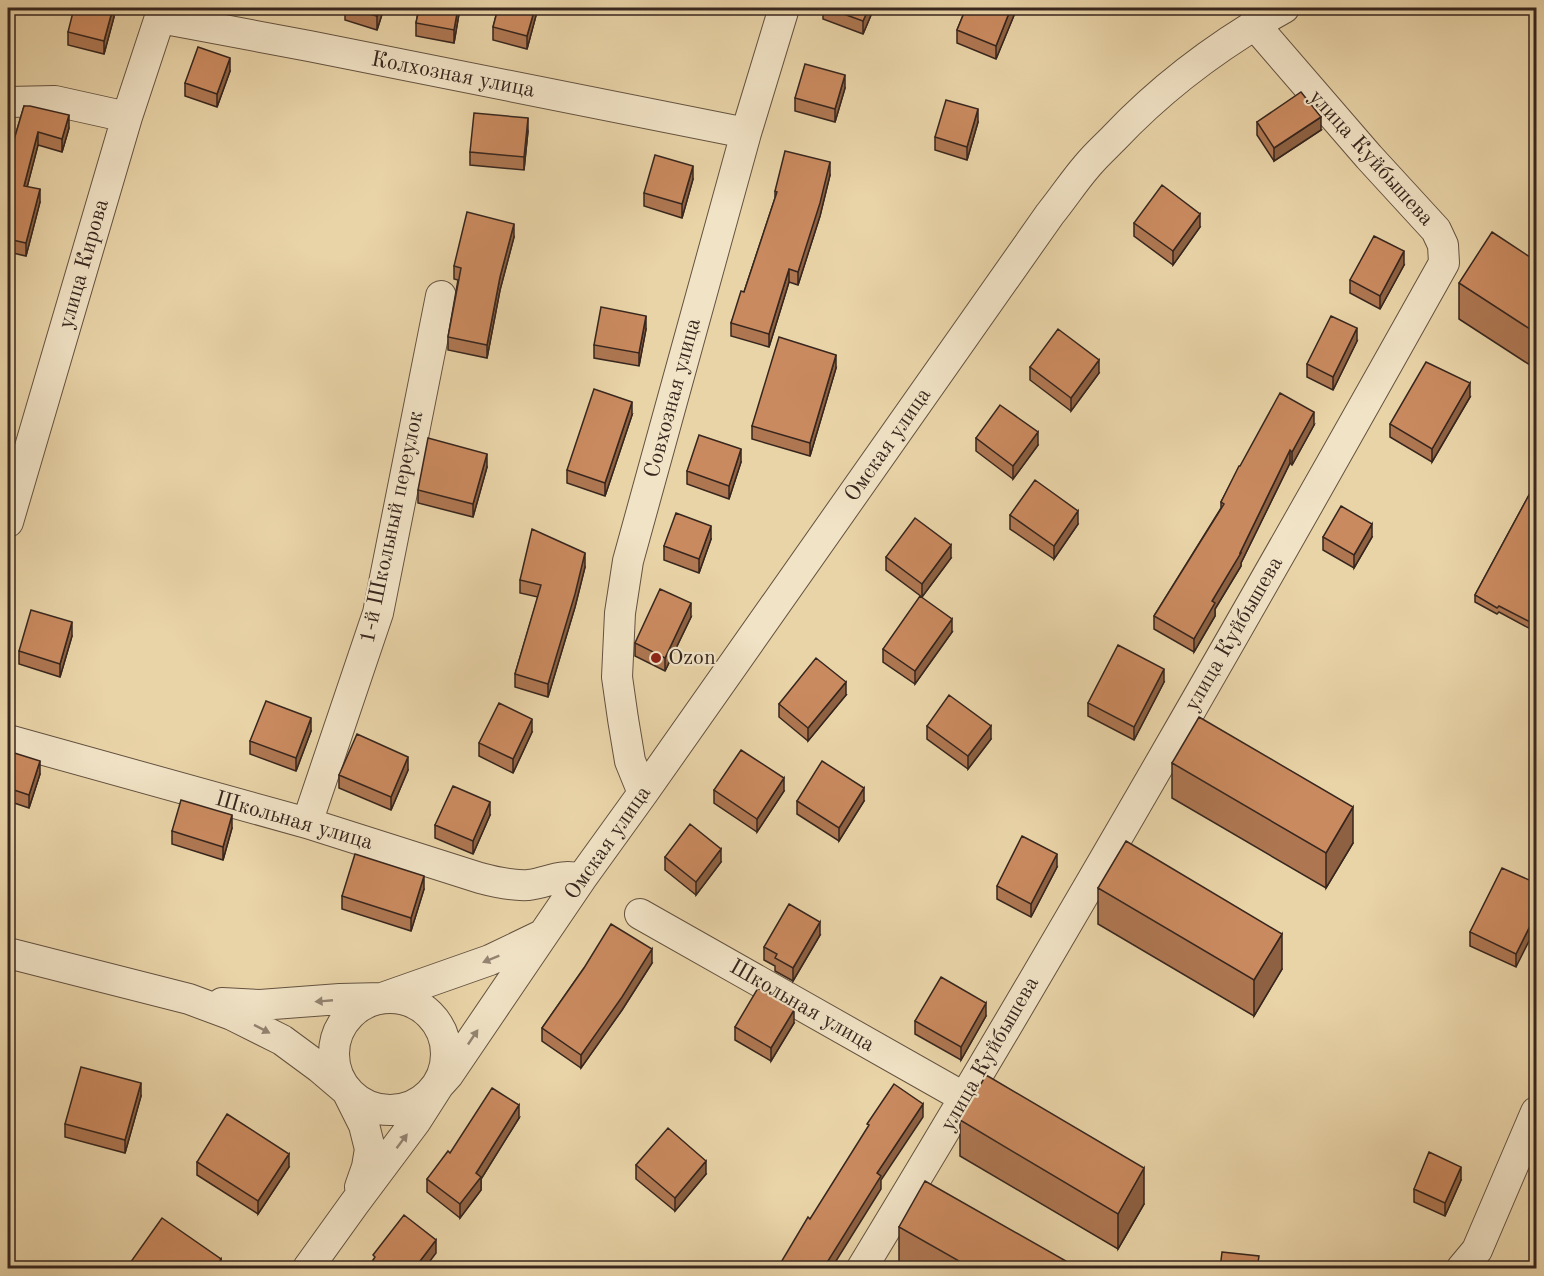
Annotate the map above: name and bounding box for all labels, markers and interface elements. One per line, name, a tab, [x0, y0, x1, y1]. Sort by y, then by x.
street label: Колхозная улица	[369, 48, 537, 102]
street label: улица Куйбышева	[1304, 86, 1438, 230]
street label: улица Кирова	[55, 196, 113, 331]
street label: Совхозная улица	[641, 316, 705, 480]
street label: Омская улица	[841, 384, 935, 506]
street label: 1-й Школьный переулок	[357, 409, 427, 645]
street label: улица Куйбышева	[1181, 553, 1287, 715]
place label: Ozon	[668, 647, 716, 669]
marker: Ozon	[649, 651, 663, 665]
street label: Омская улица	[561, 782, 655, 904]
street label: Школьная улица	[213, 788, 376, 854]
one-way arrow	[481, 954, 499, 964]
street label: Школьная улица	[726, 956, 878, 1056]
street label: улица Куйбышева	[937, 973, 1043, 1135]
one-way arrow	[314, 996, 333, 1005]
one-way arrow	[254, 1025, 271, 1034]
one-way arrow	[467, 1029, 478, 1046]
one-way arrow	[395, 1133, 408, 1149]

